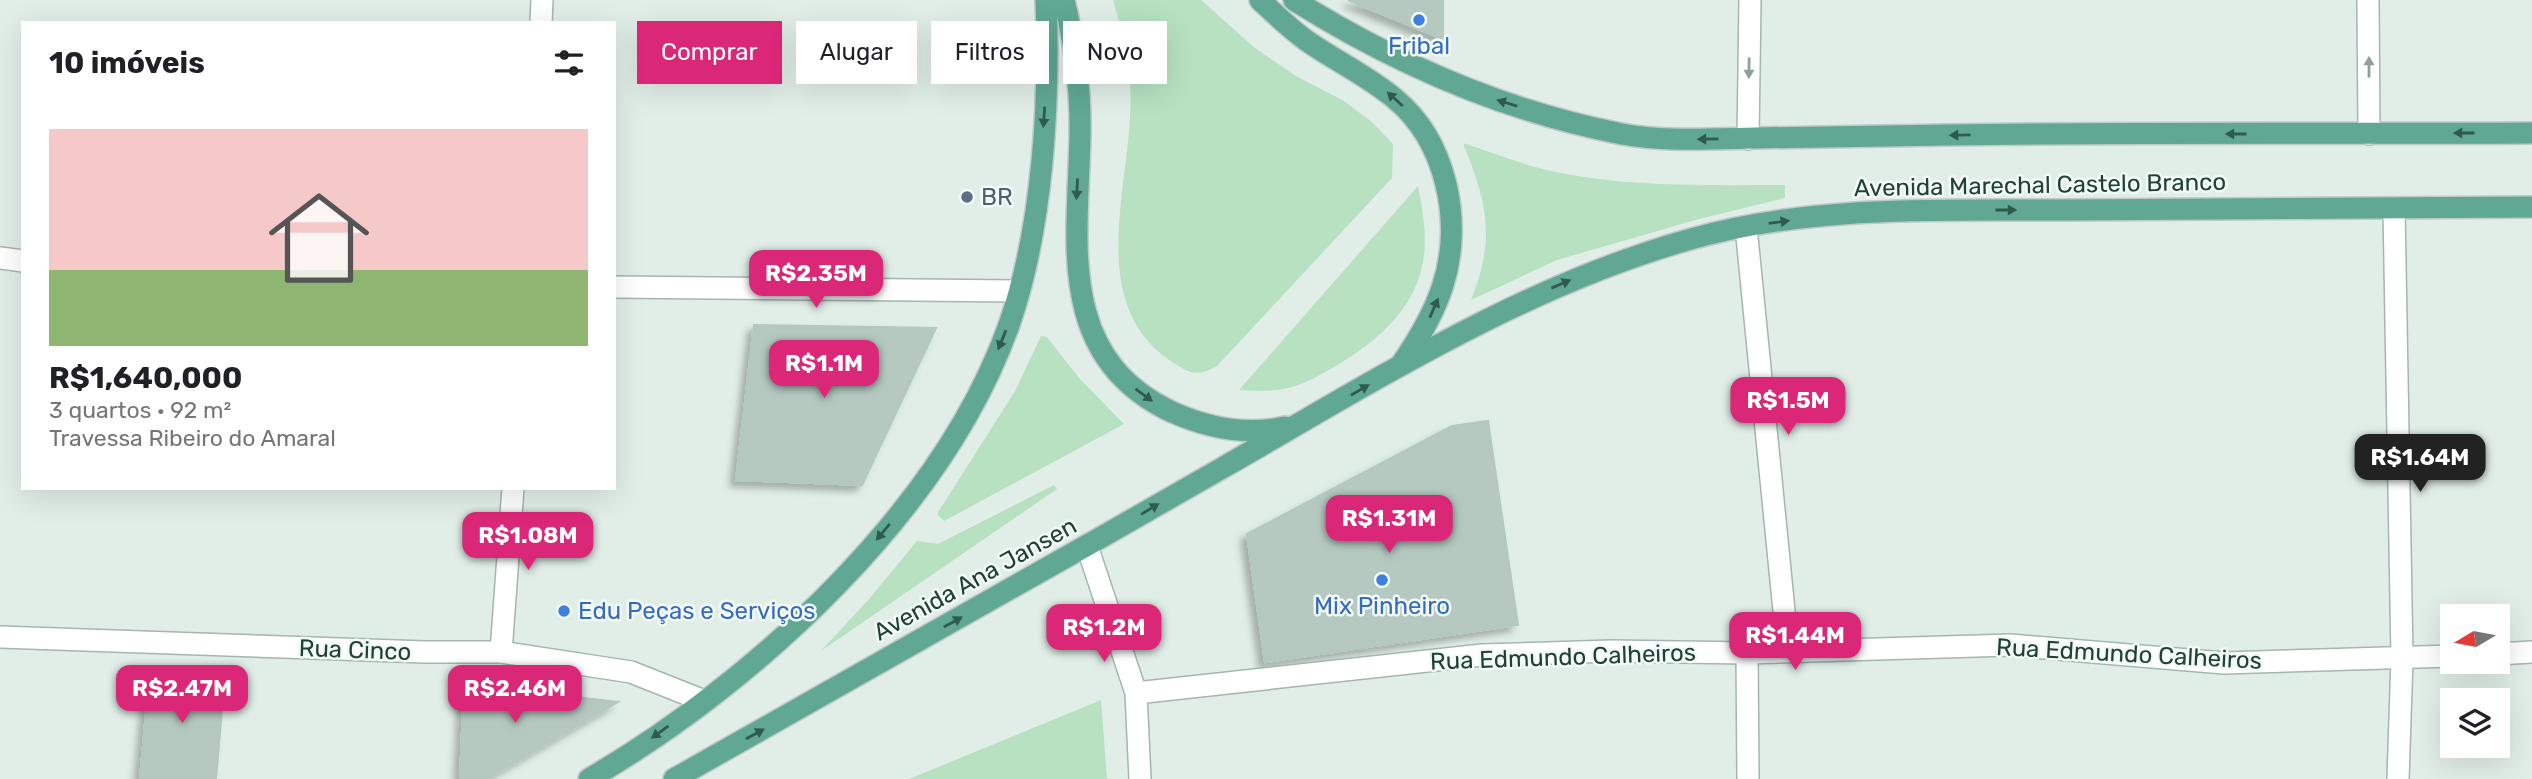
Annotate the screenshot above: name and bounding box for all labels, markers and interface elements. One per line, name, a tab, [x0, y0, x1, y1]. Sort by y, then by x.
marker: Fribal	[1411, 12, 1427, 28]
chip: Comprar	[637, 21, 782, 84]
chip: Alugar	[796, 21, 917, 84]
chip: Filtros	[931, 21, 1049, 84]
chip: Novo	[1063, 21, 1167, 84]
place label: Fribal	[1388, 32, 1450, 60]
icon: filters	[550, 44, 588, 82]
text: 10 imóveis	[49, 45, 205, 81]
one-way arrow	[2363, 56, 2375, 78]
one-way arrow	[1743, 57, 1755, 79]
one-way arrow	[1387, 92, 1404, 108]
one-way arrow	[1496, 97, 1517, 107]
one-way arrow	[1038, 106, 1049, 128]
one-way arrow	[2453, 127, 2475, 139]
one-way arrow	[2225, 128, 2247, 140]
one-way arrow	[1949, 129, 1971, 141]
one-way arrow	[1697, 133, 1719, 145]
street label: Avenida Marechal Castelo Branco	[1854, 168, 2226, 202]
icon: home	[256, 175, 382, 301]
one-way arrow	[1072, 179, 1083, 201]
place label: BR	[981, 183, 1013, 211]
marker: BR	[959, 189, 975, 205]
one-way arrow	[1995, 204, 2017, 216]
one-way arrow	[1768, 217, 1790, 228]
pin: R$2.35M	[751, 250, 881, 310]
text: R$2.35M	[765, 259, 867, 287]
one-way arrow	[1551, 279, 1572, 290]
one-way arrow	[1428, 298, 1440, 318]
one-way arrow	[997, 329, 1008, 350]
pin: R$1.1M	[767, 340, 881, 400]
text: R$1.1M	[785, 349, 863, 377]
text: R$1,640,000	[49, 360, 242, 396]
pin: R$1.5M	[1731, 378, 1845, 437]
one-way arrow	[1350, 384, 1369, 396]
text: R$1.5M	[1746, 386, 1830, 414]
one-way arrow	[1135, 388, 1153, 402]
text: 3 quartos · 92 m²	[49, 396, 231, 424]
text: Travessa Ribeiro do Amaral	[49, 424, 336, 452]
pin: R$1.64M	[2355, 434, 2485, 494]
text: R$1.64M	[2371, 443, 2469, 471]
pin: R$1.31M	[1324, 496, 1454, 555]
one-way arrow	[1141, 503, 1160, 515]
text: R$1.31M	[1342, 504, 1436, 532]
pin: R$1.08M	[463, 512, 593, 572]
street label: Avenida Ana Jansen	[869, 512, 1081, 646]
text: R$1.08M	[478, 521, 578, 549]
one-way arrow	[875, 523, 891, 541]
marker: Mix Pinheiro	[1374, 572, 1390, 588]
place label: Mix Pinheiro	[1314, 592, 1450, 620]
place label: Edu Peças e Serviços	[578, 597, 816, 625]
marker: Edu Peças e Serviços	[556, 603, 572, 619]
pin: R$1.2M	[1047, 604, 1161, 664]
north arrow	[2440, 604, 2510, 674]
map controls	[2440, 604, 2510, 758]
pin: R$1.44M	[1730, 612, 1860, 672]
text: R$1.2M	[1062, 613, 1146, 641]
one-way arrow	[943, 616, 962, 628]
text: R$1.44M	[1745, 621, 1845, 649]
street label: Rua Edmundo Calheiros	[1995, 633, 2263, 675]
street label: Rua Cinco	[298, 634, 412, 666]
street label: Rua Edmundo Calheiros	[1430, 638, 1696, 676]
pin: R$2.47M	[117, 666, 247, 725]
pin: R$2.46M	[450, 666, 580, 725]
text: R$2.47M	[132, 674, 232, 702]
text: R$2.46M	[464, 674, 566, 702]
button: layers	[2440, 688, 2510, 758]
one-way arrow	[651, 725, 669, 739]
one-way arrow	[745, 728, 764, 740]

